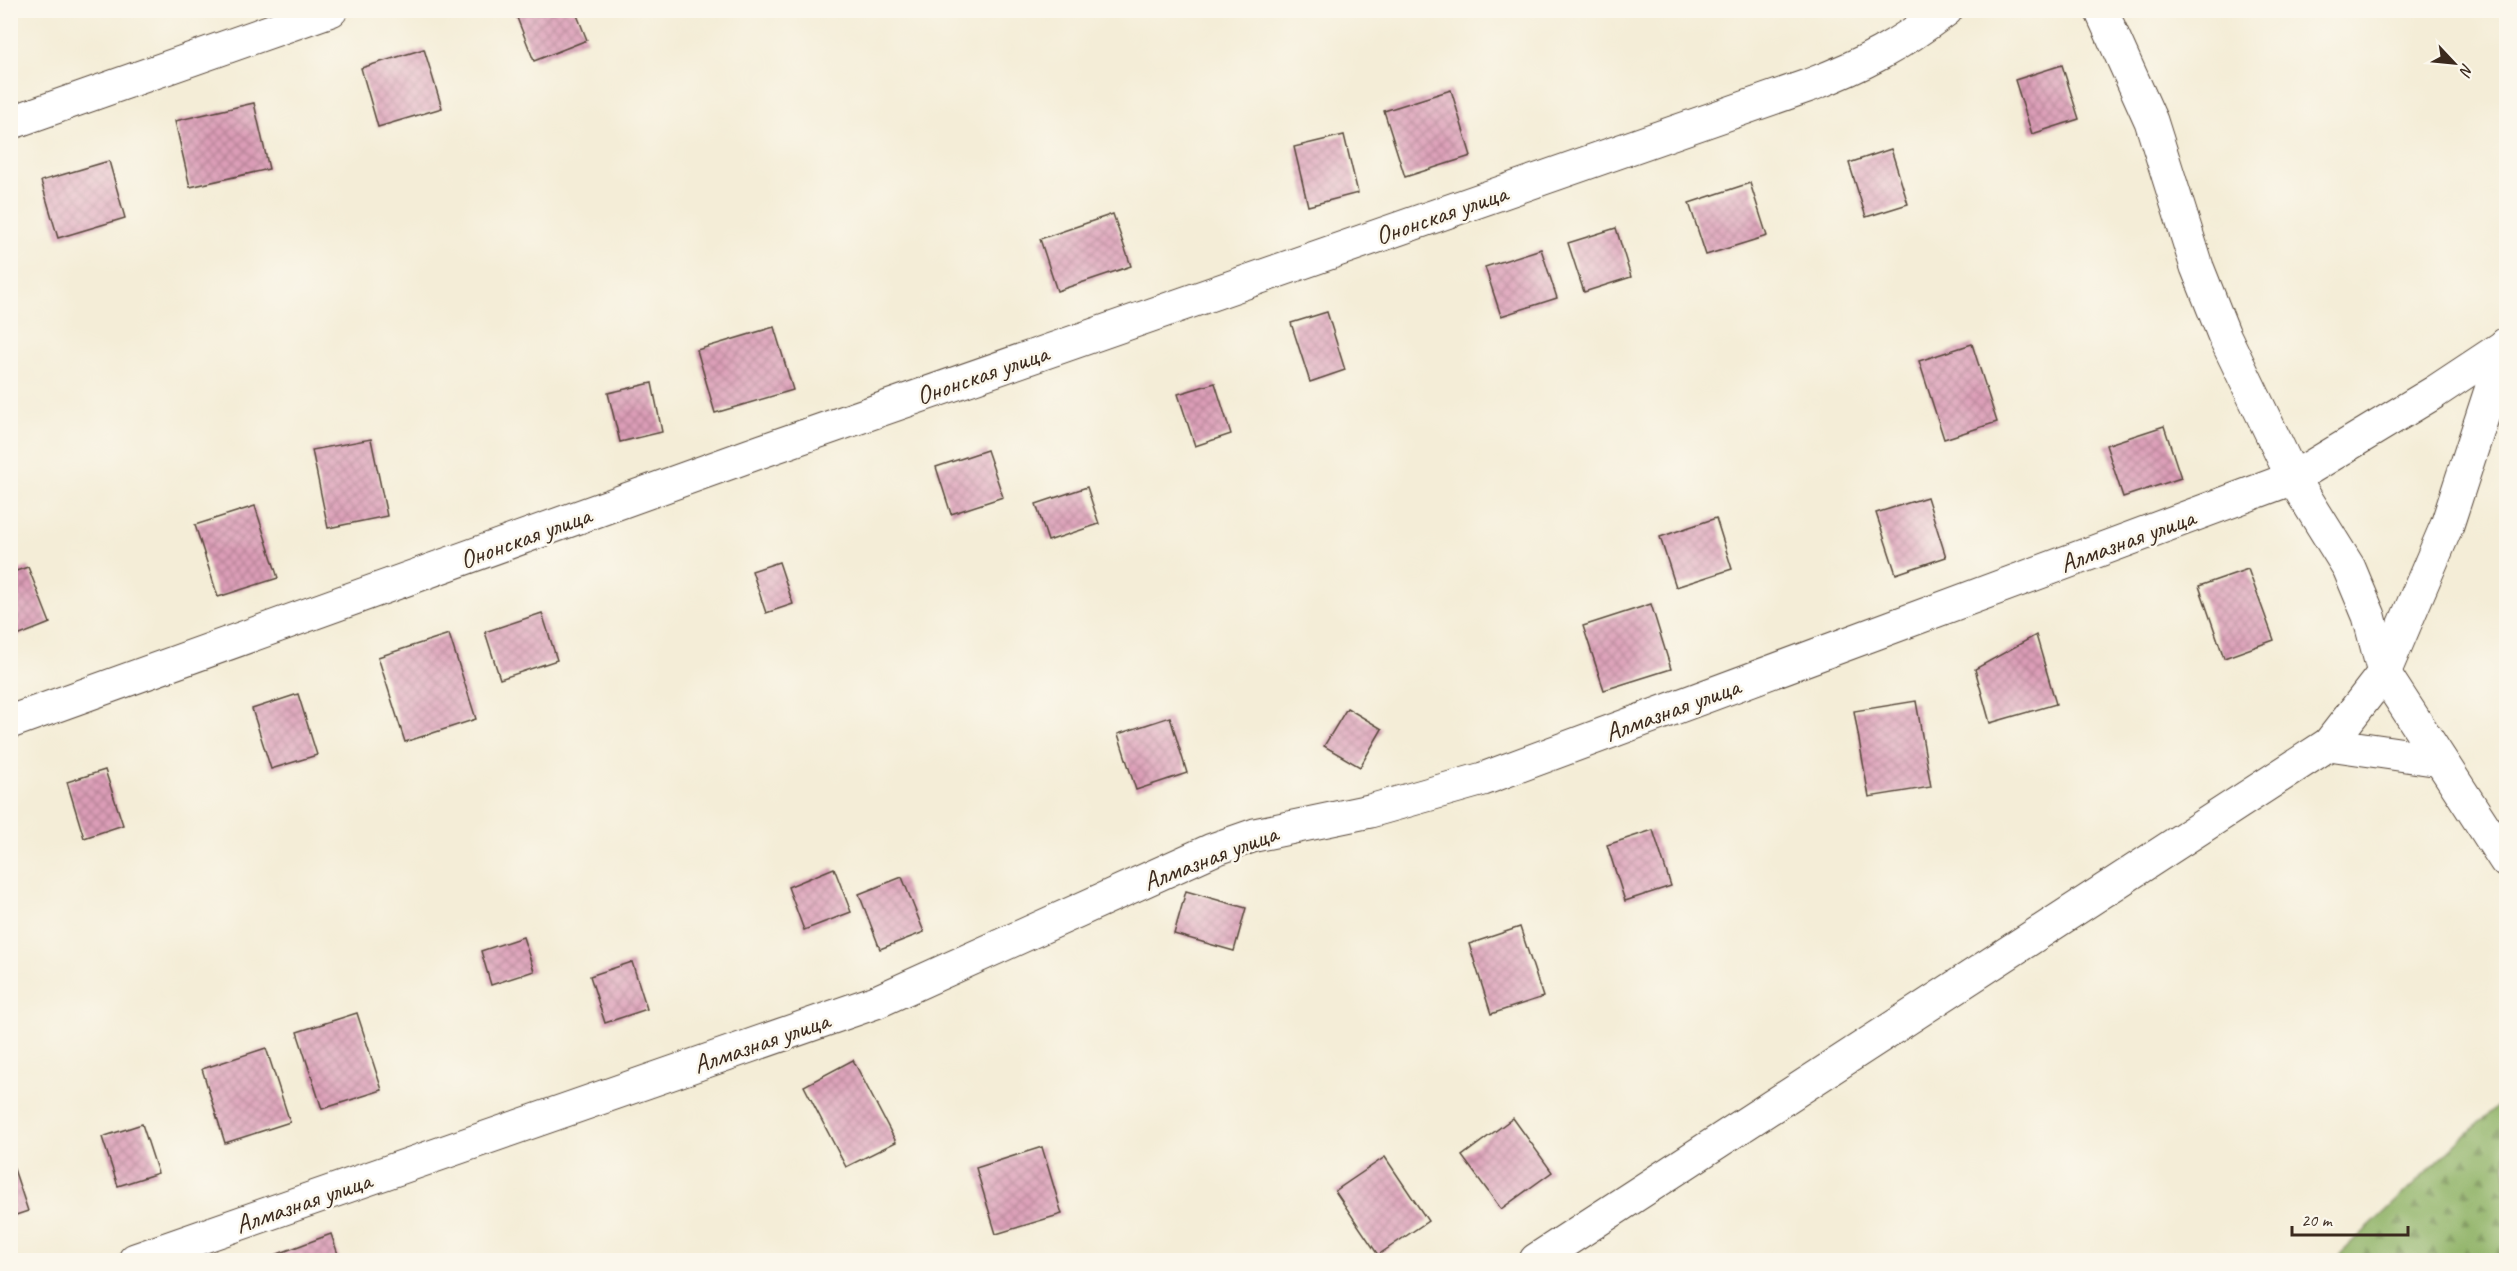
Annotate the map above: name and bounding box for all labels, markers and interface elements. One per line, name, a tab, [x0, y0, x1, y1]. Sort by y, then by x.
north arrow	[2424, 33, 2484, 93]
text: N	[2454, 60, 2478, 81]
street label: Ононская улица	[1371, 176, 1514, 252]
street label: Ононская улица	[912, 336, 1055, 412]
street label: Ононская улица	[455, 498, 597, 576]
street label: Алмазная улица	[2055, 500, 2201, 580]
street label: Алмазная улица	[1600, 669, 1746, 749]
street label: Алмазная улица	[1138, 816, 1284, 898]
street label: Алмазная улица	[689, 1003, 836, 1081]
street label: Алмазная улица	[231, 1163, 378, 1241]
scale bar	[2292, 1199, 2408, 1237]
text: 20 m	[2301, 1209, 2334, 1231]

